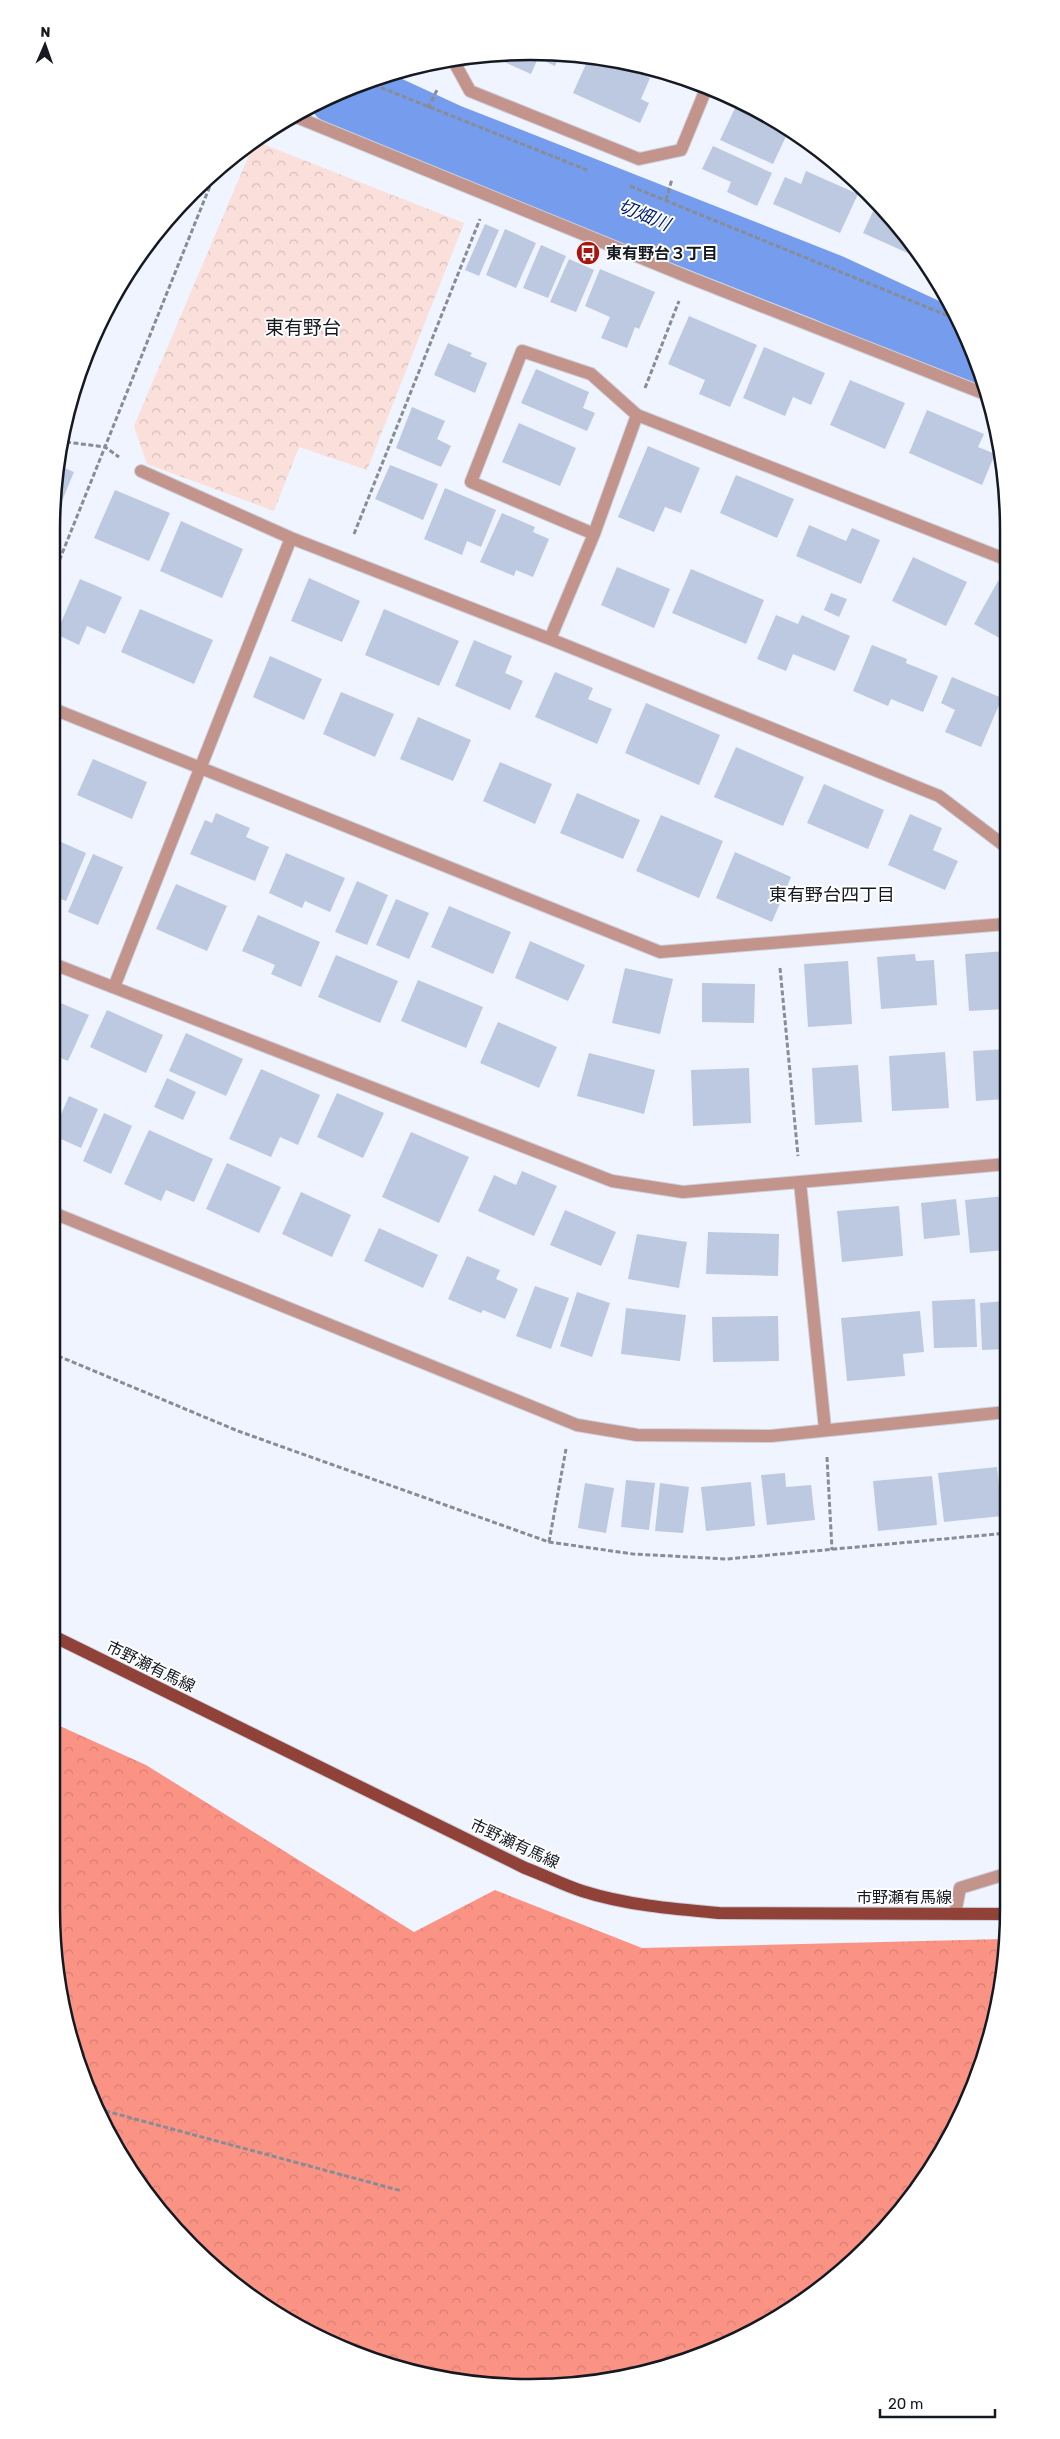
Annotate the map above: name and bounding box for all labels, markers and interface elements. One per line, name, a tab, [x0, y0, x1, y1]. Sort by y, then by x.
north arrow	[20, 20, 70, 70]
text: N	[40, 24, 51, 41]
water label: 切畑川	[615, 195, 675, 236]
bus stop icon: 東有野台３丁目	[575, 240, 601, 266]
place label: 東有野台３丁目	[606, 244, 718, 263]
district label: 東有野台	[265, 316, 341, 339]
district label: 東有野台四丁目	[769, 884, 895, 906]
street label: 市野瀬有馬線	[103, 1637, 198, 1696]
street label: 市野瀬有馬線	[467, 1815, 562, 1872]
street label: 市野瀬有馬線	[856, 1888, 952, 1907]
scale bar	[880, 2386, 995, 2418]
text: 20 m	[888, 2395, 923, 2413]

